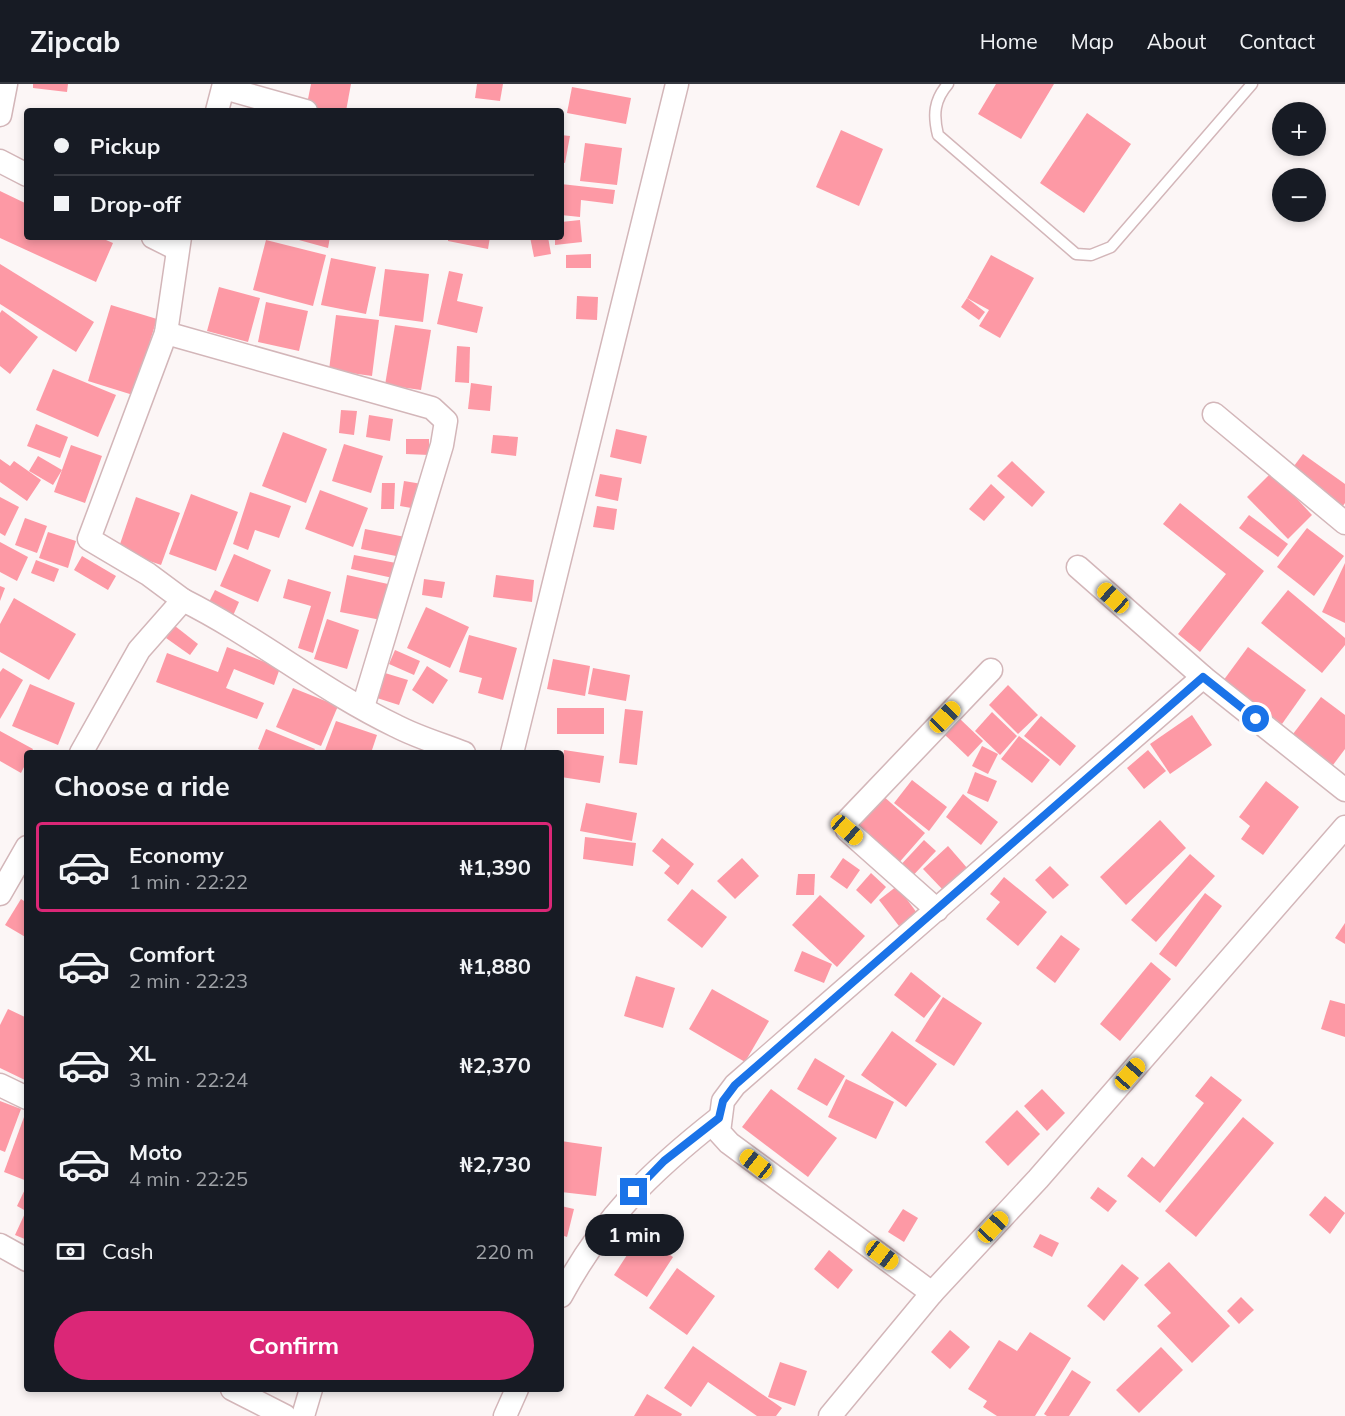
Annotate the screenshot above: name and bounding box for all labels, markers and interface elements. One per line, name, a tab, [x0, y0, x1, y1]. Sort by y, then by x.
text: Zipcab	[30, 24, 120, 59]
text: Home	[980, 28, 1038, 54]
text: Map	[1071, 28, 1114, 54]
text: About	[1147, 28, 1206, 54]
text: Contact	[1239, 28, 1315, 54]
map controls	[1272, 102, 1326, 222]
button: +	[1272, 102, 1326, 156]
text: Pickup	[90, 132, 160, 160]
button: −	[1272, 168, 1326, 222]
text: Drop-off	[90, 190, 181, 218]
car	[1094, 579, 1132, 617]
car	[926, 698, 964, 736]
route start	[1242, 705, 1269, 732]
text: Choose a ride	[54, 769, 230, 803]
car	[828, 811, 866, 849]
icon: car	[57, 840, 111, 894]
text: Economy	[129, 841, 224, 869]
text: ₦1,390	[460, 853, 531, 881]
text: 1 min · 22:22	[129, 869, 248, 894]
icon: car	[57, 939, 111, 993]
text: Comfort	[129, 940, 215, 968]
text: ₦1,880	[460, 952, 531, 980]
text: 2 min · 22:23	[129, 968, 248, 993]
icon: car	[57, 1038, 111, 1092]
text: XL	[129, 1039, 156, 1067]
text: ₦2,370	[460, 1051, 531, 1079]
car	[1111, 1055, 1149, 1093]
text: 3 min · 22:24	[129, 1067, 248, 1092]
icon: car	[57, 1137, 111, 1191]
text: Moto	[129, 1138, 182, 1166]
car	[736, 1146, 776, 1182]
text: ₦2,730	[460, 1150, 531, 1178]
text: 4 min · 22:25	[129, 1166, 248, 1191]
route end	[620, 1178, 647, 1205]
car	[974, 1208, 1012, 1246]
callout: 1 min	[584, 1213, 684, 1255]
text: 1 min	[608, 1222, 661, 1247]
icon: cash	[54, 1235, 87, 1268]
text: Cash	[102, 1237, 154, 1265]
car	[862, 1237, 902, 1273]
text: 220 m	[475, 1239, 534, 1264]
button: Confirm	[54, 1311, 534, 1380]

